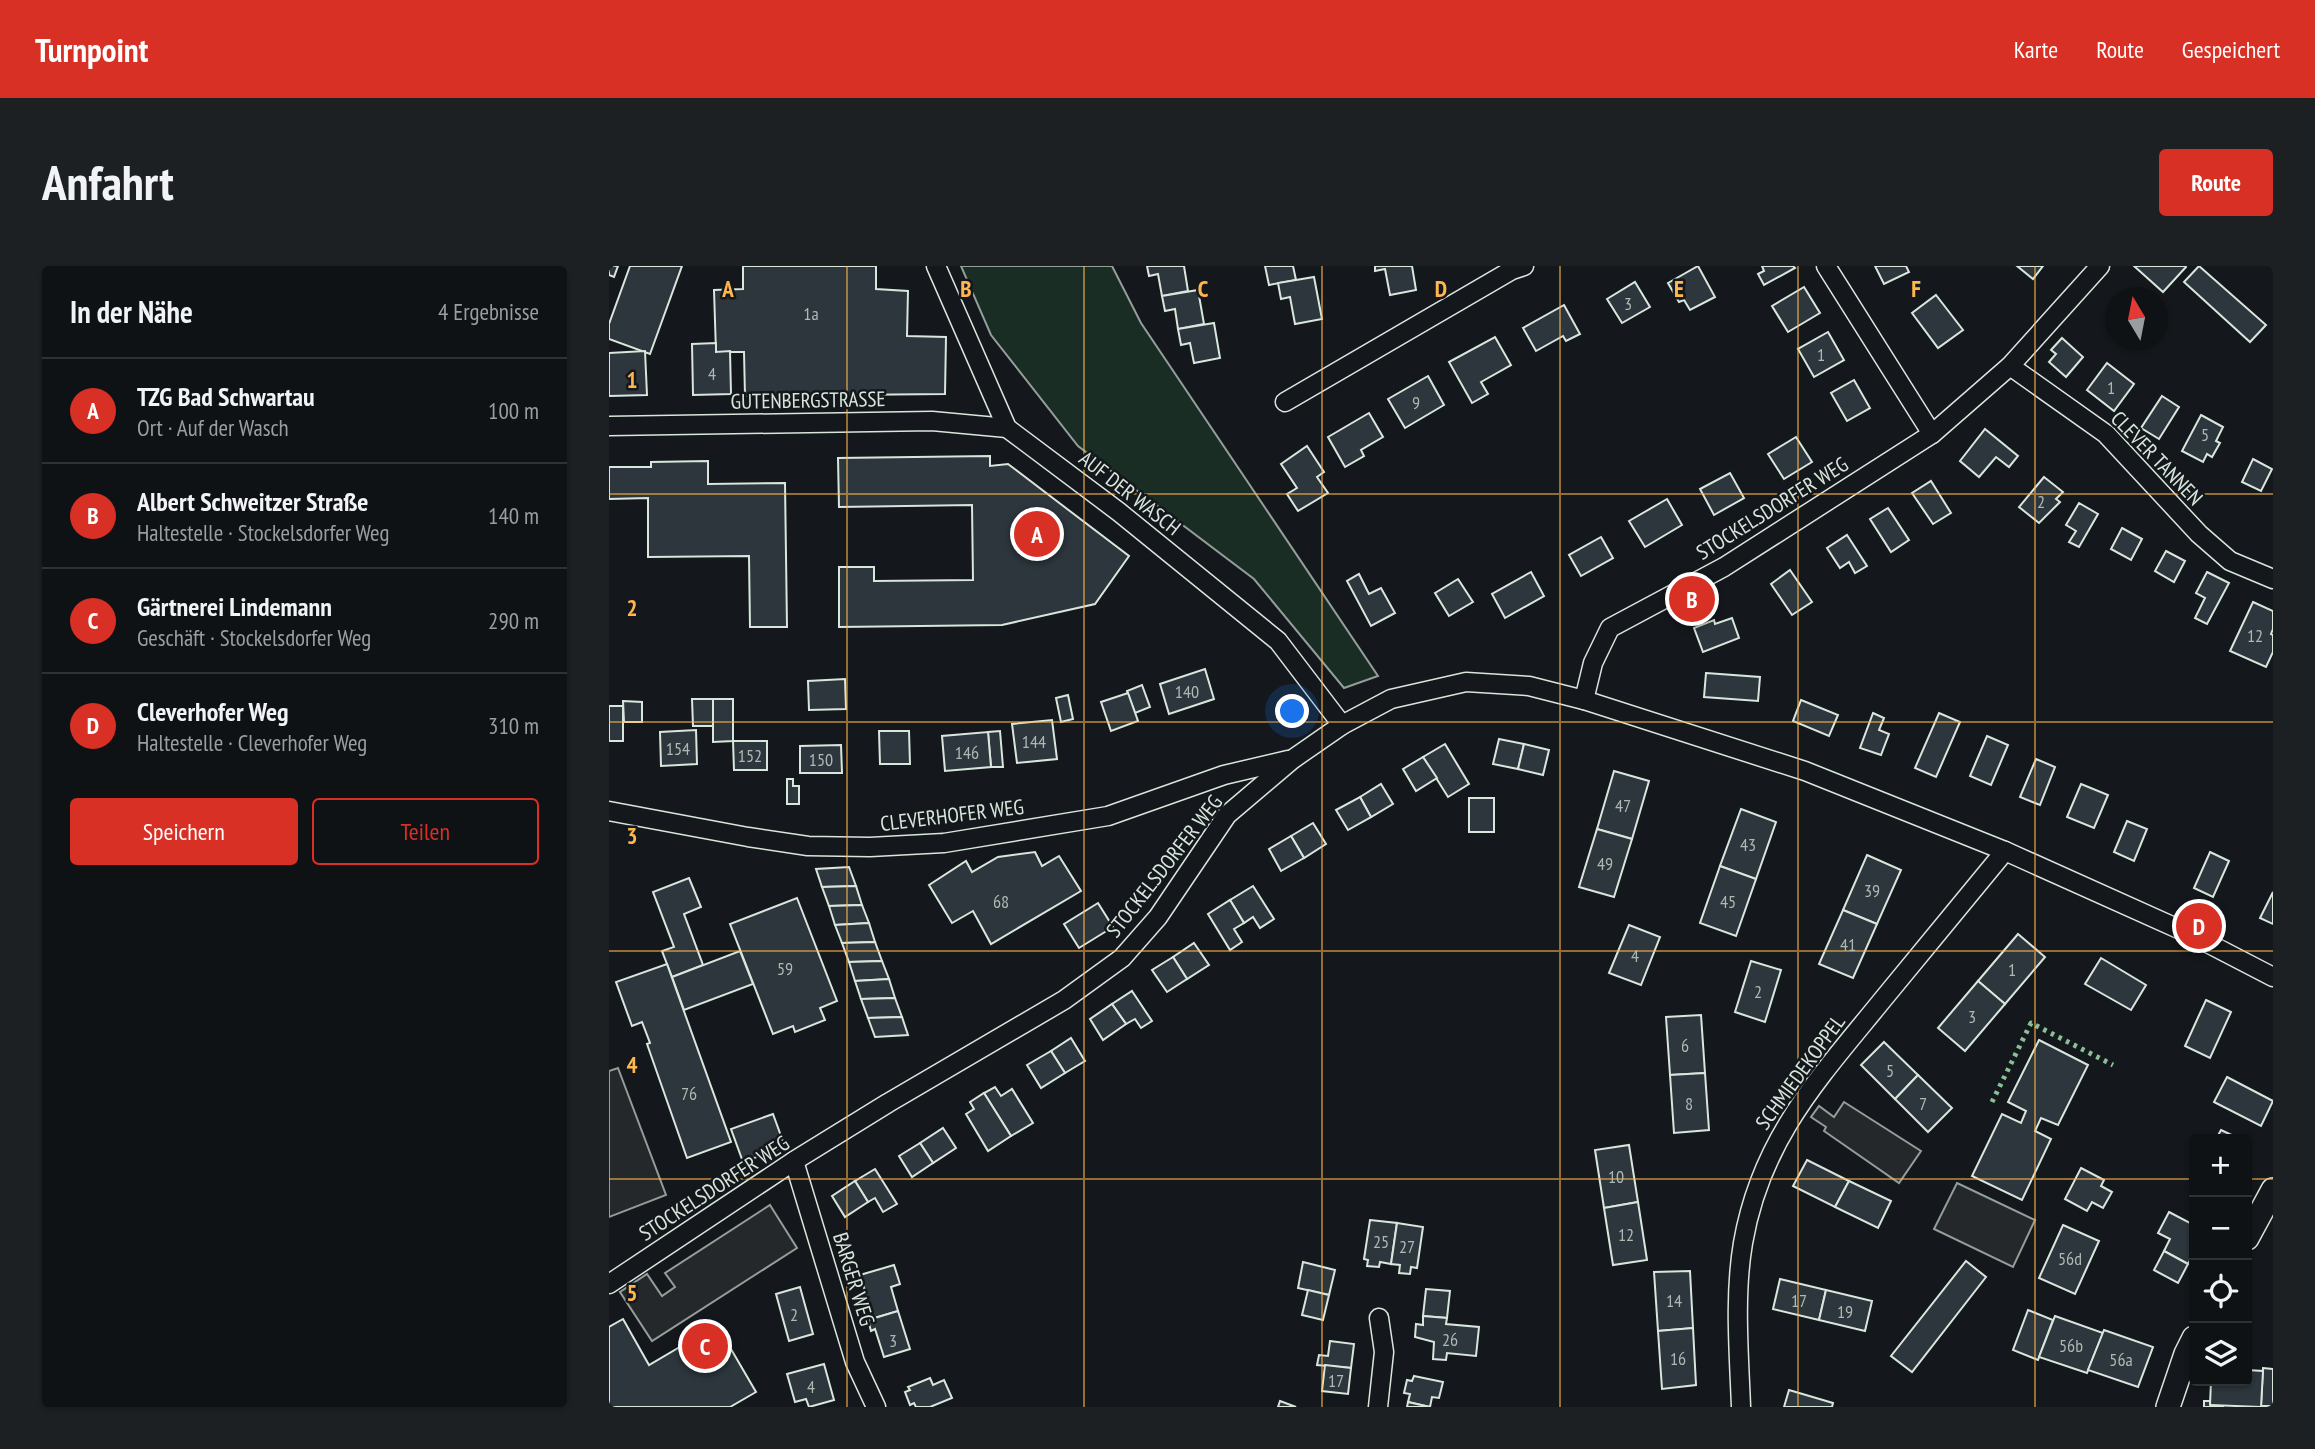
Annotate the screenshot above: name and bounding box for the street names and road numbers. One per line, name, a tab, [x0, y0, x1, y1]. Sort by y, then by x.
street label: GUTENBERGSTRASSE	[730, 385, 886, 415]
street label: CLEVER TANNEN	[2105, 405, 2209, 511]
street label: AUF DER WASCH	[1074, 445, 1186, 541]
street label: STOCKELSDORFER WEG	[1691, 451, 1853, 565]
street label: STOCKELSDORFER WEG	[1100, 789, 1228, 943]
street label: CLEVERHOFER WEG	[879, 793, 1025, 837]
street label: SCHMIEDEKOPPEL	[1749, 1009, 1851, 1135]
street label: STOCKELSDORFER WEG	[634, 1129, 794, 1247]
street label: BARGER WEG	[827, 1229, 881, 1329]

